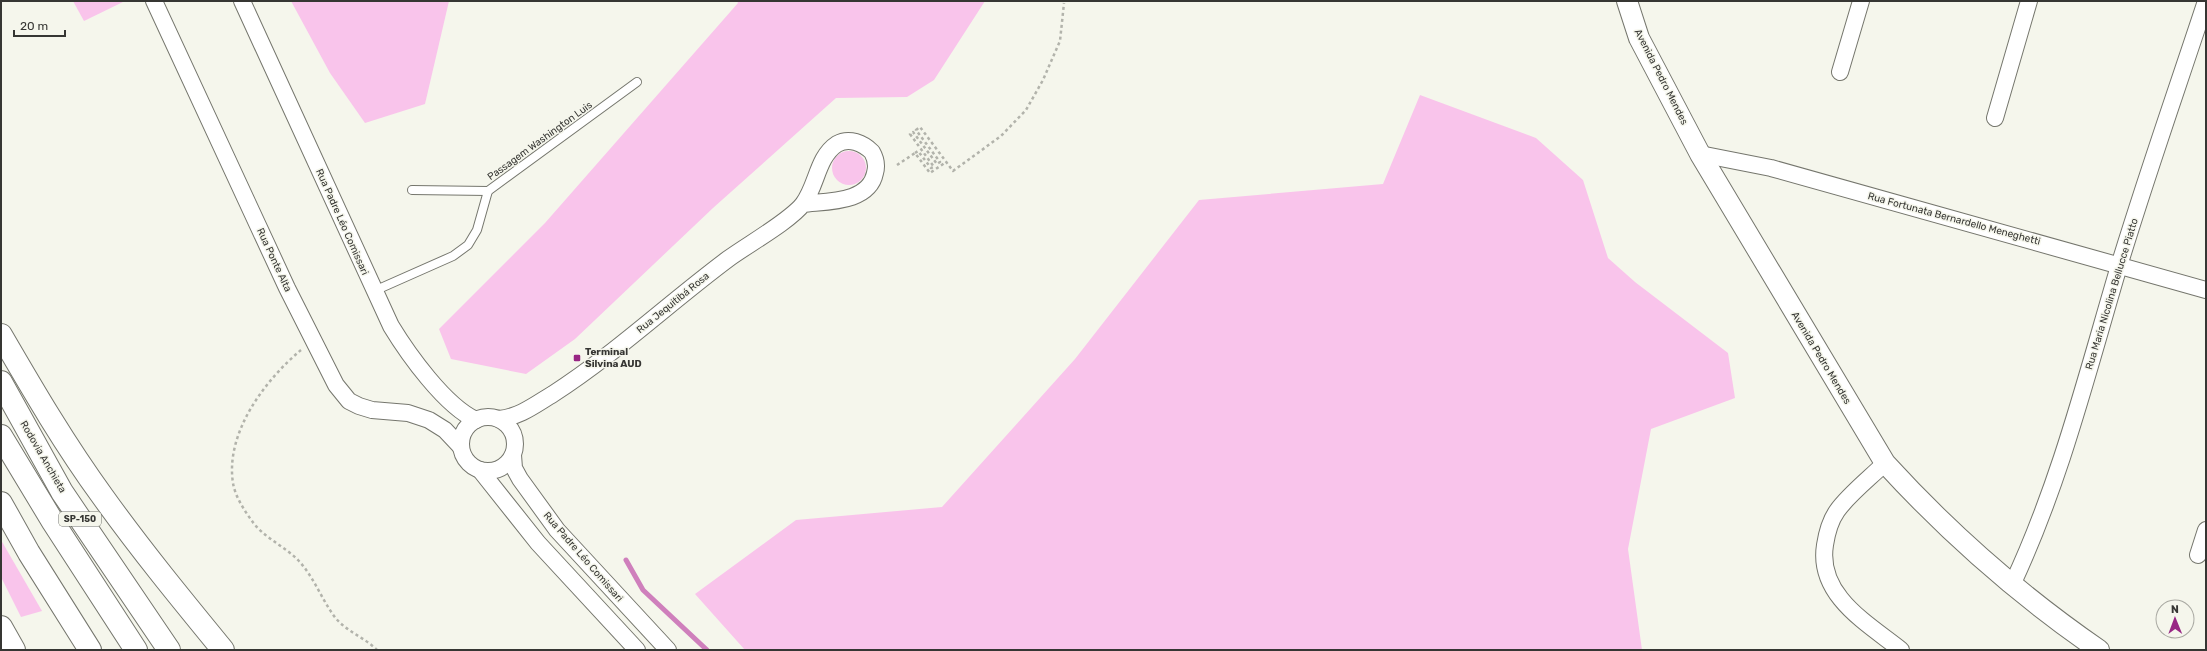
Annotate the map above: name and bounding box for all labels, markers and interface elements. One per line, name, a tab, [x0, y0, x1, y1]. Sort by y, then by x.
scale bar	[14, 12, 65, 38]
text: 20 m	[20, 19, 48, 33]
street label: Avenida Pedro Mendes	[1632, 27, 1690, 127]
street label: Passagem Washington Luis	[485, 99, 595, 183]
street label: Rua Padre Léo Comissari	[313, 167, 371, 277]
street label: Rua Fortunata Bernardello Meneghetti	[1866, 190, 2042, 248]
street label: Rua Maria Nicolina Bellucce Piatto	[2083, 217, 2141, 371]
street label: Rua Ponte Alta	[254, 226, 294, 294]
street label: Rua Jequitibá Rosa	[634, 270, 712, 336]
street label: Avenida Pedro Mendes	[1789, 310, 1853, 406]
place label: Terminal Silvina AUD	[585, 346, 642, 370]
marker: Terminal Silvina AUD	[572, 353, 582, 363]
street label: Rodovia Anchieta	[18, 419, 68, 495]
street label: Rua Padre Léo Comissari	[541, 510, 625, 604]
road number: SP-150	[59, 512, 101, 526]
north arrow	[2155, 599, 2195, 639]
text: N	[2171, 603, 2179, 616]

